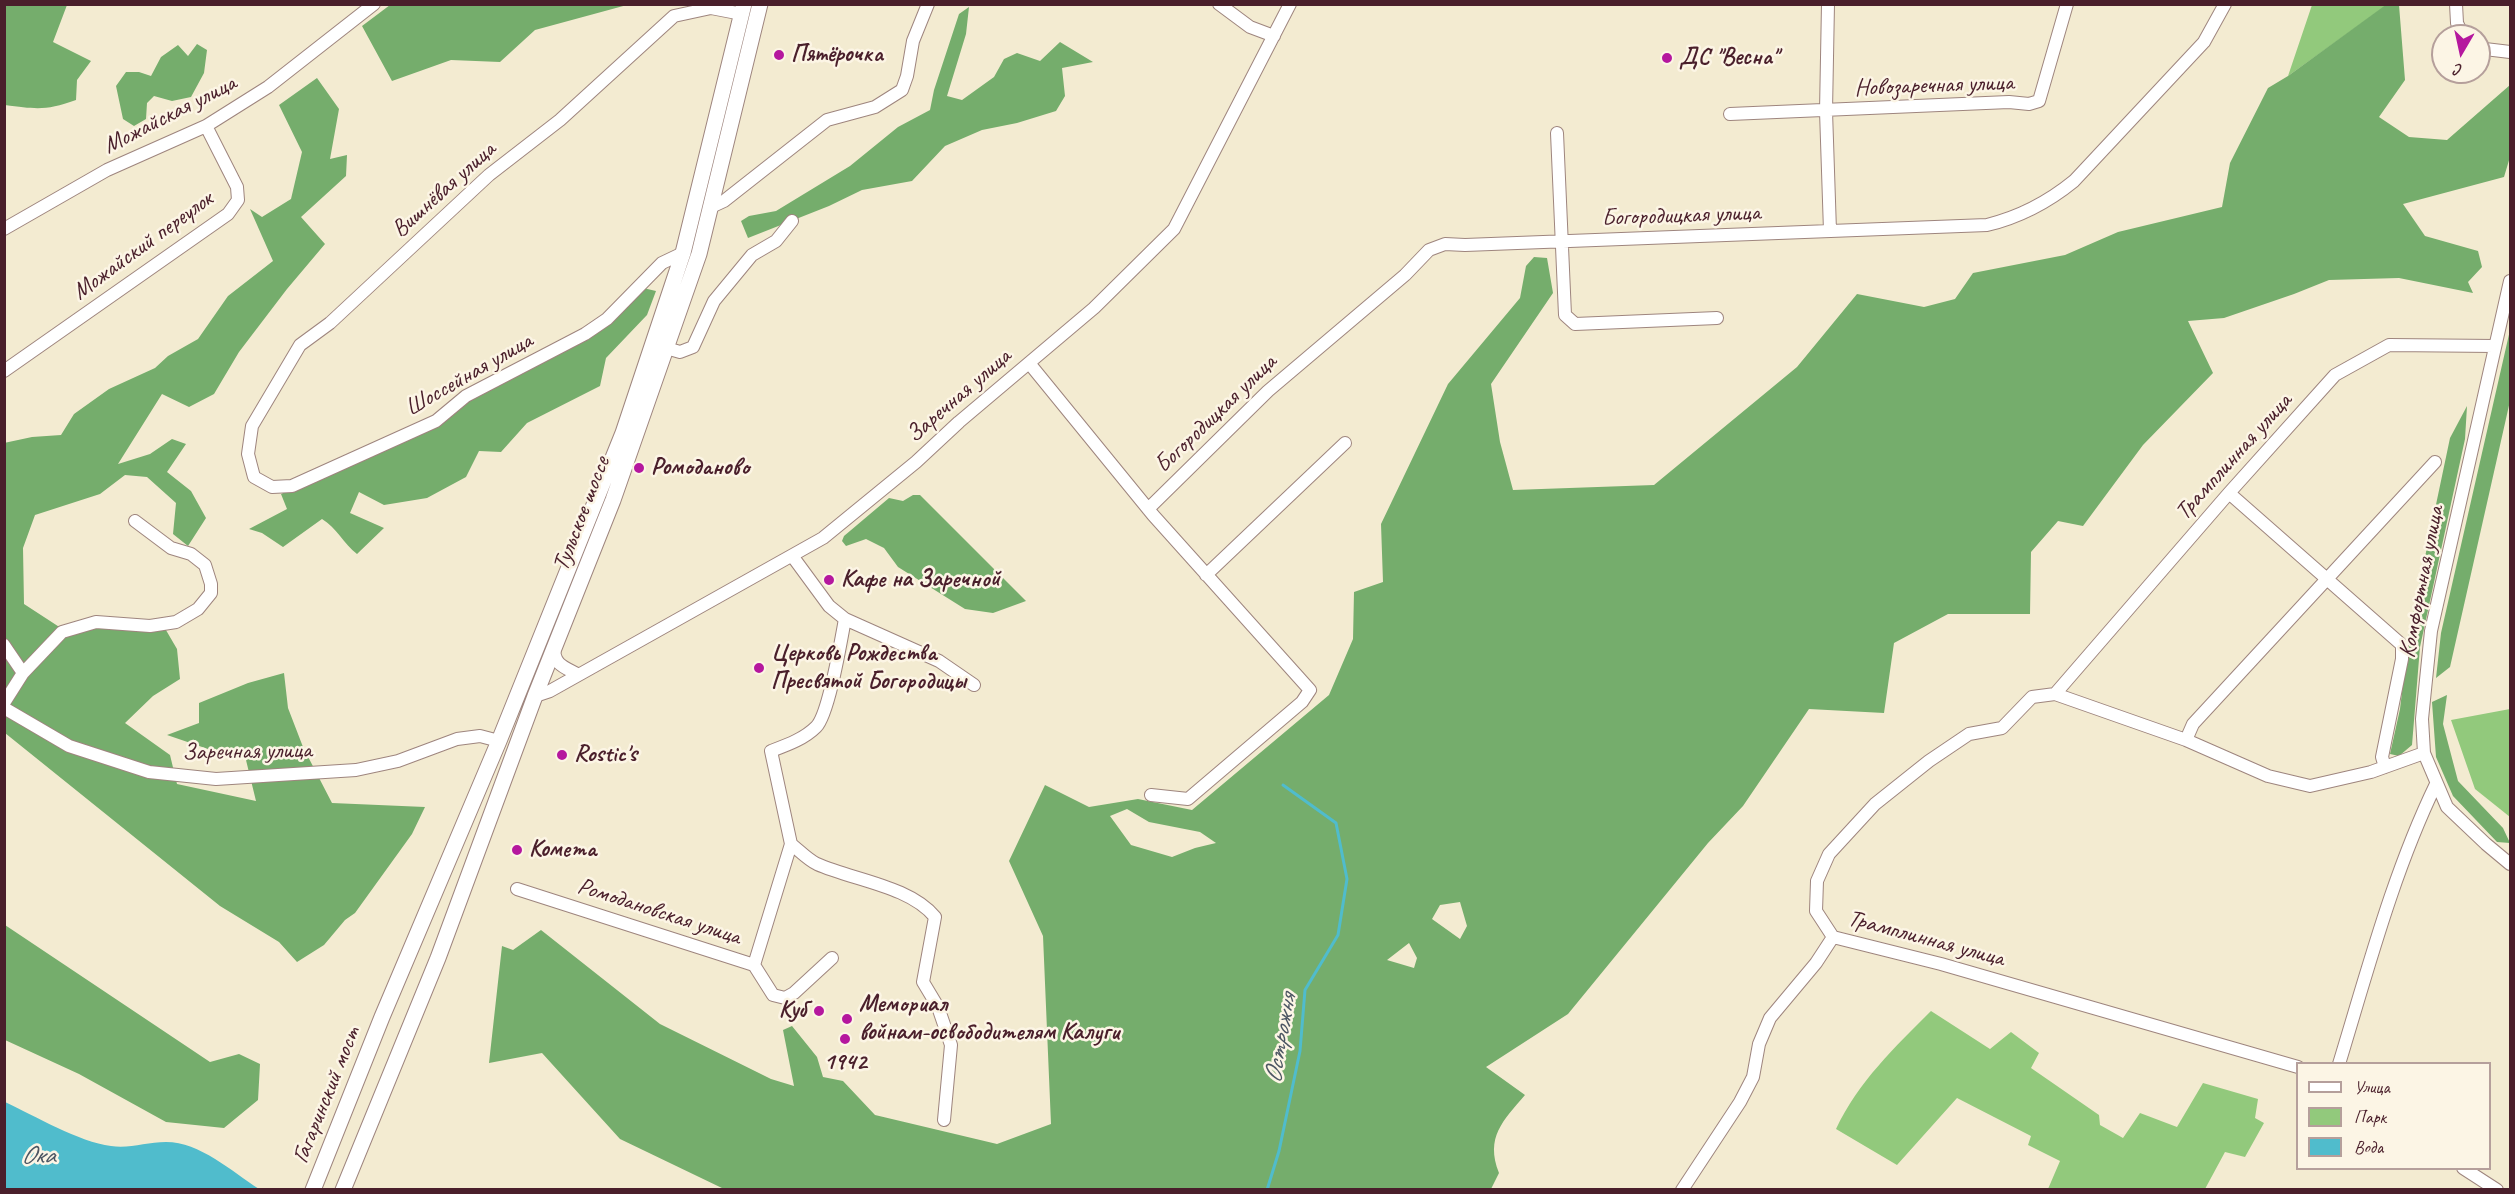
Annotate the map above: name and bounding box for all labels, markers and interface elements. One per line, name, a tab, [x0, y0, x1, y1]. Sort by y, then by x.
north arrow	[2431, 24, 2491, 84]
place label: Пятёрочка	[791, 41, 883, 69]
place label: ДС "Весна"	[1679, 44, 1778, 72]
marker: Пятёрочка	[772, 48, 786, 62]
marker: ДС "Весна"	[1660, 51, 1674, 65]
text: С	[2453, 59, 2464, 80]
street label: Можайская улица	[99, 69, 241, 161]
street label: Новозаречная улица	[1854, 69, 2014, 103]
street label: Вишнёвая улица	[386, 136, 502, 244]
street label: Можайский переулок	[67, 185, 219, 307]
street label: Богородицкая улица	[1601, 199, 1761, 233]
street label: Шоссейная улица	[400, 327, 538, 423]
street label: Заречная улица	[901, 343, 1017, 449]
street label: Богородицкая улица	[1149, 349, 1283, 479]
street label: Трамплинная улица	[2170, 388, 2298, 526]
street label: Тульское шоссе	[547, 453, 617, 575]
place label: Ромоданово	[651, 454, 750, 482]
marker: Ромоданово	[632, 461, 646, 475]
street label: Комфортная улица	[2393, 504, 2451, 660]
place label: Кафе на Заречной	[841, 566, 1000, 594]
marker: Кафе на Заречной	[822, 573, 836, 587]
place label: Церковь Рождества Пресвятой Богородицы	[771, 640, 966, 696]
marker: Церковь Рождества Пресвятой Богородицы	[752, 661, 766, 675]
street label: Заречная улица	[182, 736, 312, 768]
place label: Rostic's	[574, 741, 637, 769]
marker: Rostic's	[555, 748, 569, 762]
place label: Комета	[529, 836, 596, 864]
marker: Комета	[510, 843, 524, 857]
street label: Ромодановская улица	[574, 872, 744, 952]
street label: Трамплинная улица	[1845, 904, 2007, 974]
place label: Мемориал войнам-освободителям Калуги	[859, 991, 1119, 1047]
water label: Острожня	[1258, 992, 1304, 1086]
place label: Куб	[779, 997, 807, 1025]
marker: Куб	[812, 1004, 826, 1018]
marker: Мемориал войнам-освободителям Калуги	[840, 1012, 854, 1026]
street label: Гагаринский мост	[287, 1022, 367, 1168]
marker: 1942	[838, 1032, 852, 1046]
place label: 1942	[824, 1049, 866, 1077]
legend	[2296, 1062, 2491, 1170]
text: Улица	[2354, 1076, 2390, 1098]
text: Парк	[2354, 1106, 2386, 1128]
text: Вода	[2354, 1136, 2383, 1158]
water label: Ока	[21, 1140, 55, 1172]

